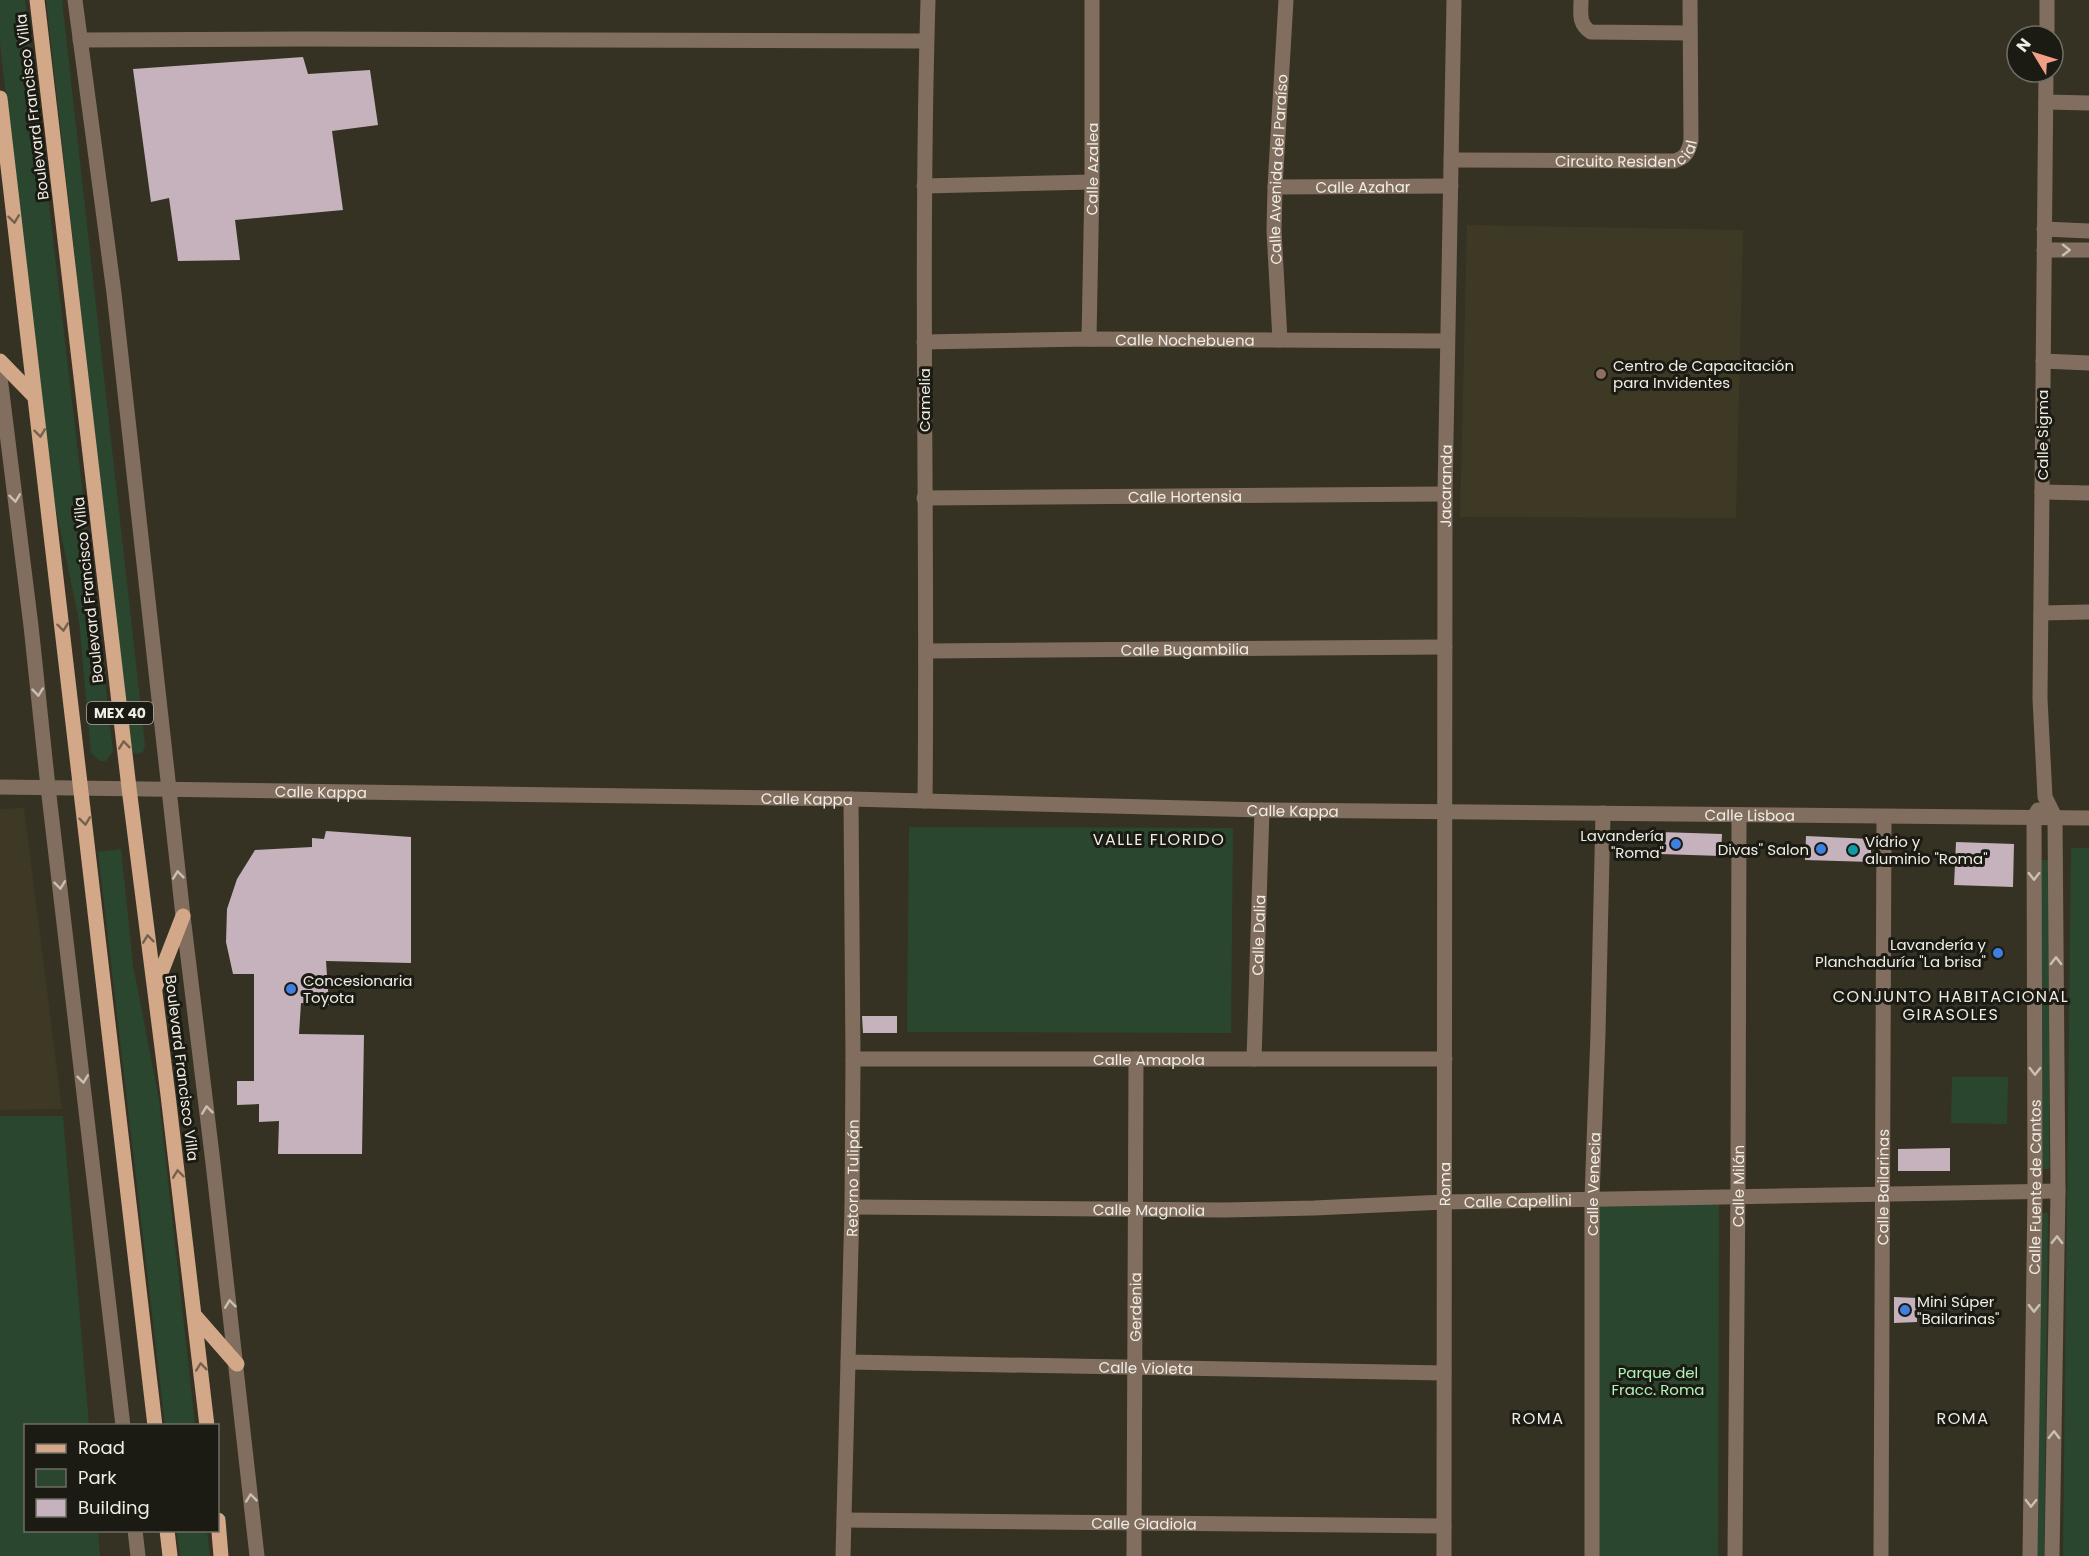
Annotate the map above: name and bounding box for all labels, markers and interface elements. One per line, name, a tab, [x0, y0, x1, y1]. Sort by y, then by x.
street label: Boulevard Francisco Villa	[10, 13, 54, 201]
north arrow	[2005, 24, 2065, 84]
text: N	[2011, 33, 2036, 57]
street label: Calle Avenida del Paraíso	[1263, 73, 1292, 265]
street label: Calle Azalea	[1081, 123, 1103, 216]
street label: Circuito Residencial	[1555, 138, 1701, 172]
street label: Calle Azahar	[1315, 176, 1411, 197]
one-way arrow	[7, 214, 20, 223]
one-way arrow	[2062, 244, 2071, 256]
street label: Calle Nochebuena	[1115, 329, 1255, 350]
place label: Centro de Capacitación para Invidentes	[1613, 355, 1794, 393]
marker: Centro de Capacitación para Invidentes	[1594, 367, 1608, 381]
street label: Camelia	[914, 368, 935, 432]
street label: Calle Sigma	[2032, 390, 2053, 480]
one-way arrow	[33, 429, 45, 438]
street label: Jacaranda	[1434, 444, 1456, 528]
street label: Calle Hortensia	[1128, 485, 1242, 507]
one-way arrow	[8, 493, 21, 503]
street label: Boulevard Francisco Villa	[68, 496, 108, 684]
one-way arrow	[56, 622, 69, 632]
street label: Calle Bugambilia	[1121, 638, 1249, 660]
one-way arrow	[31, 687, 44, 696]
road number: MEX 40	[87, 702, 153, 724]
one-way arrow	[118, 741, 131, 750]
street label: Calle Kappa	[275, 780, 367, 803]
street label: Calle Kappa	[761, 787, 853, 810]
street label: Calle Kappa	[1246, 799, 1339, 821]
street label: Calle Lisboa	[1704, 804, 1795, 826]
one-way arrow	[78, 816, 91, 825]
place label: Lavandería "Roma"	[1580, 825, 1664, 863]
district label: VALLE FLORIDO	[1093, 828, 1225, 851]
place label: Vidrio y aluminio "Roma"	[1865, 831, 1988, 869]
marker: Lavandería "Roma"	[1669, 837, 1683, 851]
place label: Divas'' Salon	[1718, 839, 1809, 860]
marker: Divas'' Salon	[1814, 842, 1828, 856]
marker: Vidrio y aluminio "Roma"	[1846, 843, 1860, 857]
one-way arrow	[172, 870, 185, 880]
one-way arrow	[2028, 871, 2040, 880]
one-way arrow	[53, 881, 65, 890]
street label: Calle Dalia	[1246, 894, 1270, 976]
one-way arrow	[142, 934, 154, 943]
place label: Lavandería y Planchaduría "La brisa"	[1815, 934, 1987, 972]
marker: Lavandería y Planchaduría "La brisa"	[1991, 946, 2005, 960]
one-way arrow	[2050, 956, 2062, 965]
place label: Concesionaria Toyota	[303, 970, 412, 1008]
street label: Boulevard Francisco Villa	[160, 974, 204, 1162]
marker: Concesionaria Toyota	[284, 982, 298, 996]
district label: CONJUNTO HABITACIONAL GIRASOLES	[1833, 985, 2069, 1026]
street label: Calle Amapola	[1093, 1049, 1205, 1070]
one-way arrow	[2029, 1066, 2041, 1075]
one-way arrow	[76, 1074, 88, 1084]
street label: Calle Fuente de Cantos	[2023, 1099, 2046, 1275]
one-way arrow	[201, 1106, 213, 1115]
street label: Retorno Tulipán	[841, 1119, 863, 1237]
street label: Calle Bailarinas	[1872, 1129, 1893, 1245]
street label: Calle Venecia	[1582, 1132, 1605, 1236]
street label: Calle Milán	[1727, 1145, 1749, 1227]
street label: Roma	[1434, 1162, 1455, 1206]
one-way arrow	[172, 1169, 184, 1178]
street label: Calle Capellini	[1464, 1189, 1572, 1212]
street label: Calle Magnolia	[1093, 1198, 1205, 1220]
one-way arrow	[2051, 1235, 2063, 1244]
street label: Gerdenia	[1124, 1272, 1146, 1342]
place label: Mini Súper "Bailarinas"	[1917, 1291, 1999, 1329]
one-way arrow	[224, 1299, 237, 1309]
marker: Mini Súper "Bailarinas"	[1898, 1303, 1912, 1317]
one-way arrow	[2027, 1303, 2040, 1312]
street label: Calle Violeta	[1098, 1356, 1193, 1379]
park label: Parque del Fracc. Roma	[1612, 1362, 1704, 1400]
one-way arrow	[195, 1363, 208, 1372]
district label: ROMA	[1512, 1407, 1564, 1430]
district label: ROMA	[1937, 1407, 1989, 1430]
legend	[24, 1424, 219, 1532]
one-way arrow	[2048, 1430, 2060, 1439]
text: Road	[78, 1435, 125, 1460]
text: Park	[78, 1465, 117, 1490]
one-way arrow	[245, 1493, 258, 1502]
text: Building	[78, 1495, 150, 1520]
one-way arrow	[2025, 1498, 2037, 1507]
street label: Calle Gladiola	[1091, 1512, 1197, 1534]

